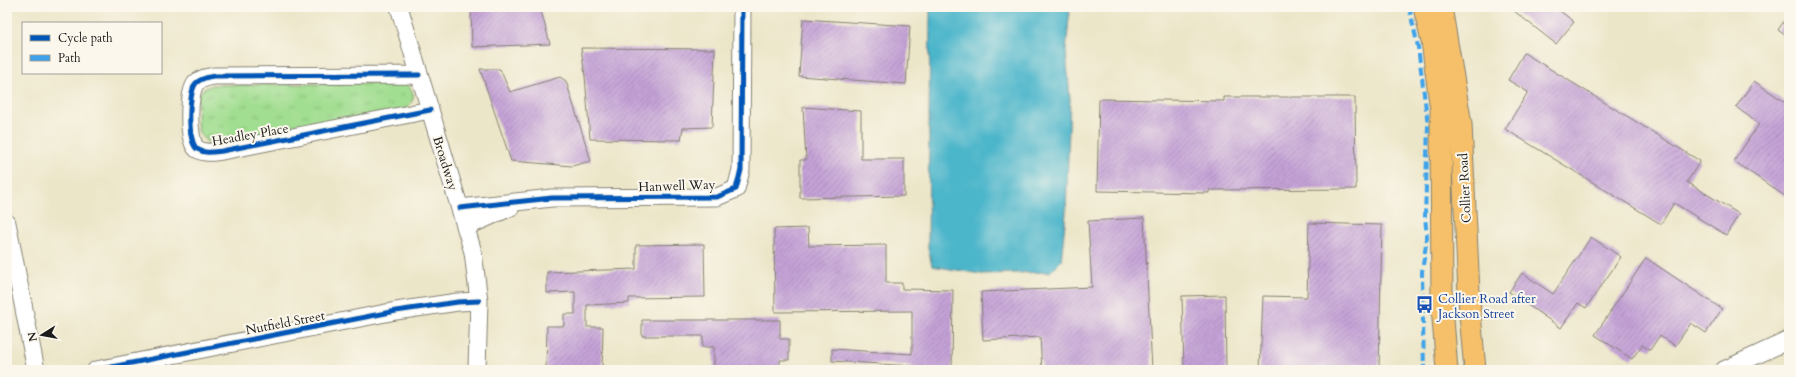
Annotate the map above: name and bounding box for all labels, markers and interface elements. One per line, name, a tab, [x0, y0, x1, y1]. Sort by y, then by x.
legend	[22, 22, 162, 74]
text: Cycle path	[58, 30, 113, 46]
text: Path	[58, 50, 81, 66]
street label: Headley Place	[211, 119, 290, 151]
street label: Broadway	[428, 134, 462, 193]
street label: Collier Road	[1454, 152, 1476, 223]
street label: Hanwell Way	[638, 176, 716, 196]
place label: Collier Road after Jackson Street	[1436, 290, 1536, 323]
bus stop icon: Collier Road after Jackson Street	[1415, 295, 1435, 315]
street label: Nutfield Street	[244, 306, 326, 340]
north arrow	[22, 315, 62, 355]
text: N	[24, 330, 41, 343]

